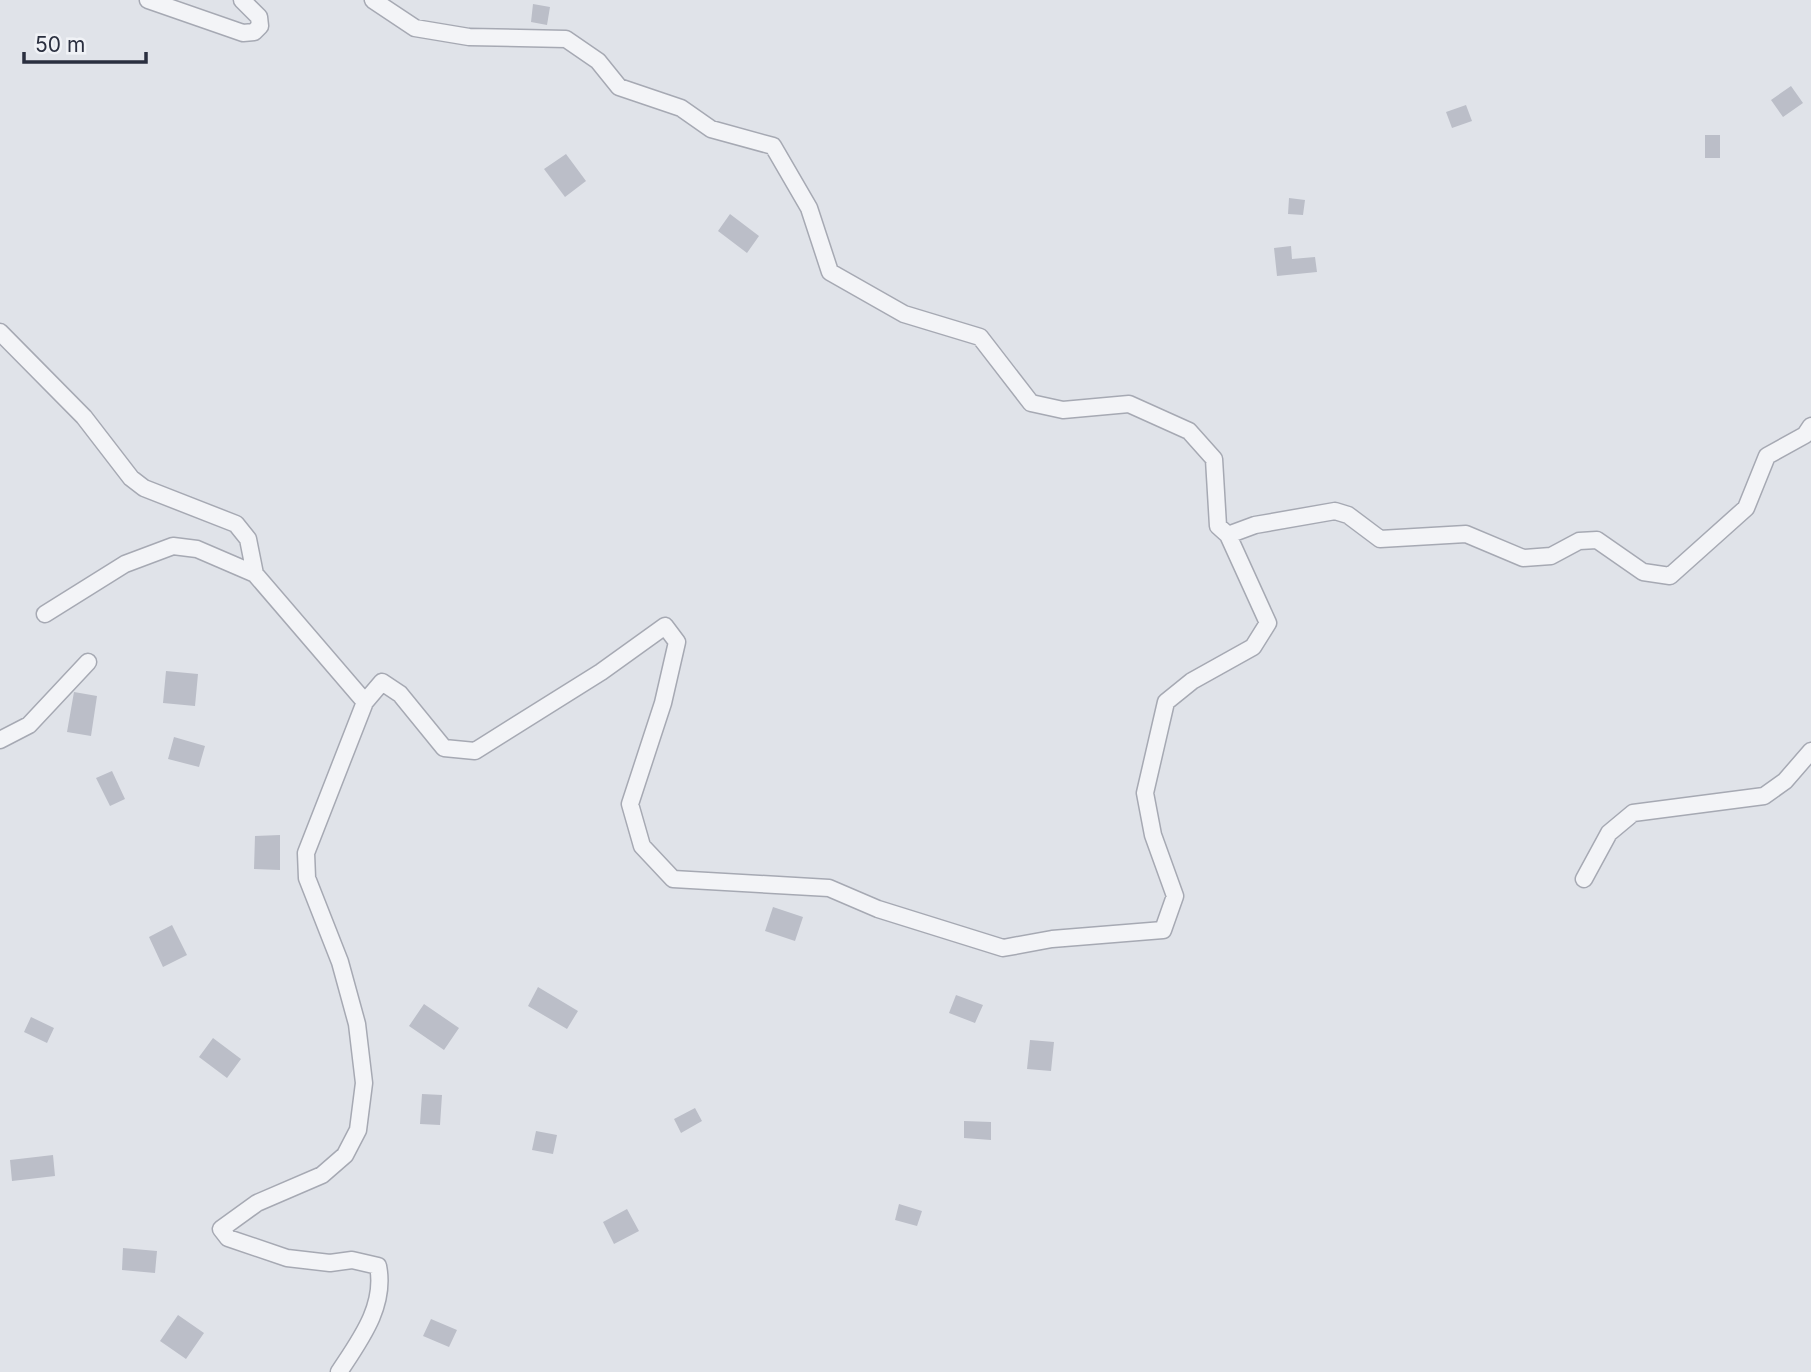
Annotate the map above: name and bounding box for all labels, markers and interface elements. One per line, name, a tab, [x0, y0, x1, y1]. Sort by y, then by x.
scale bar	[24, 21, 147, 65]
text: 50 m	[35, 32, 85, 57]

